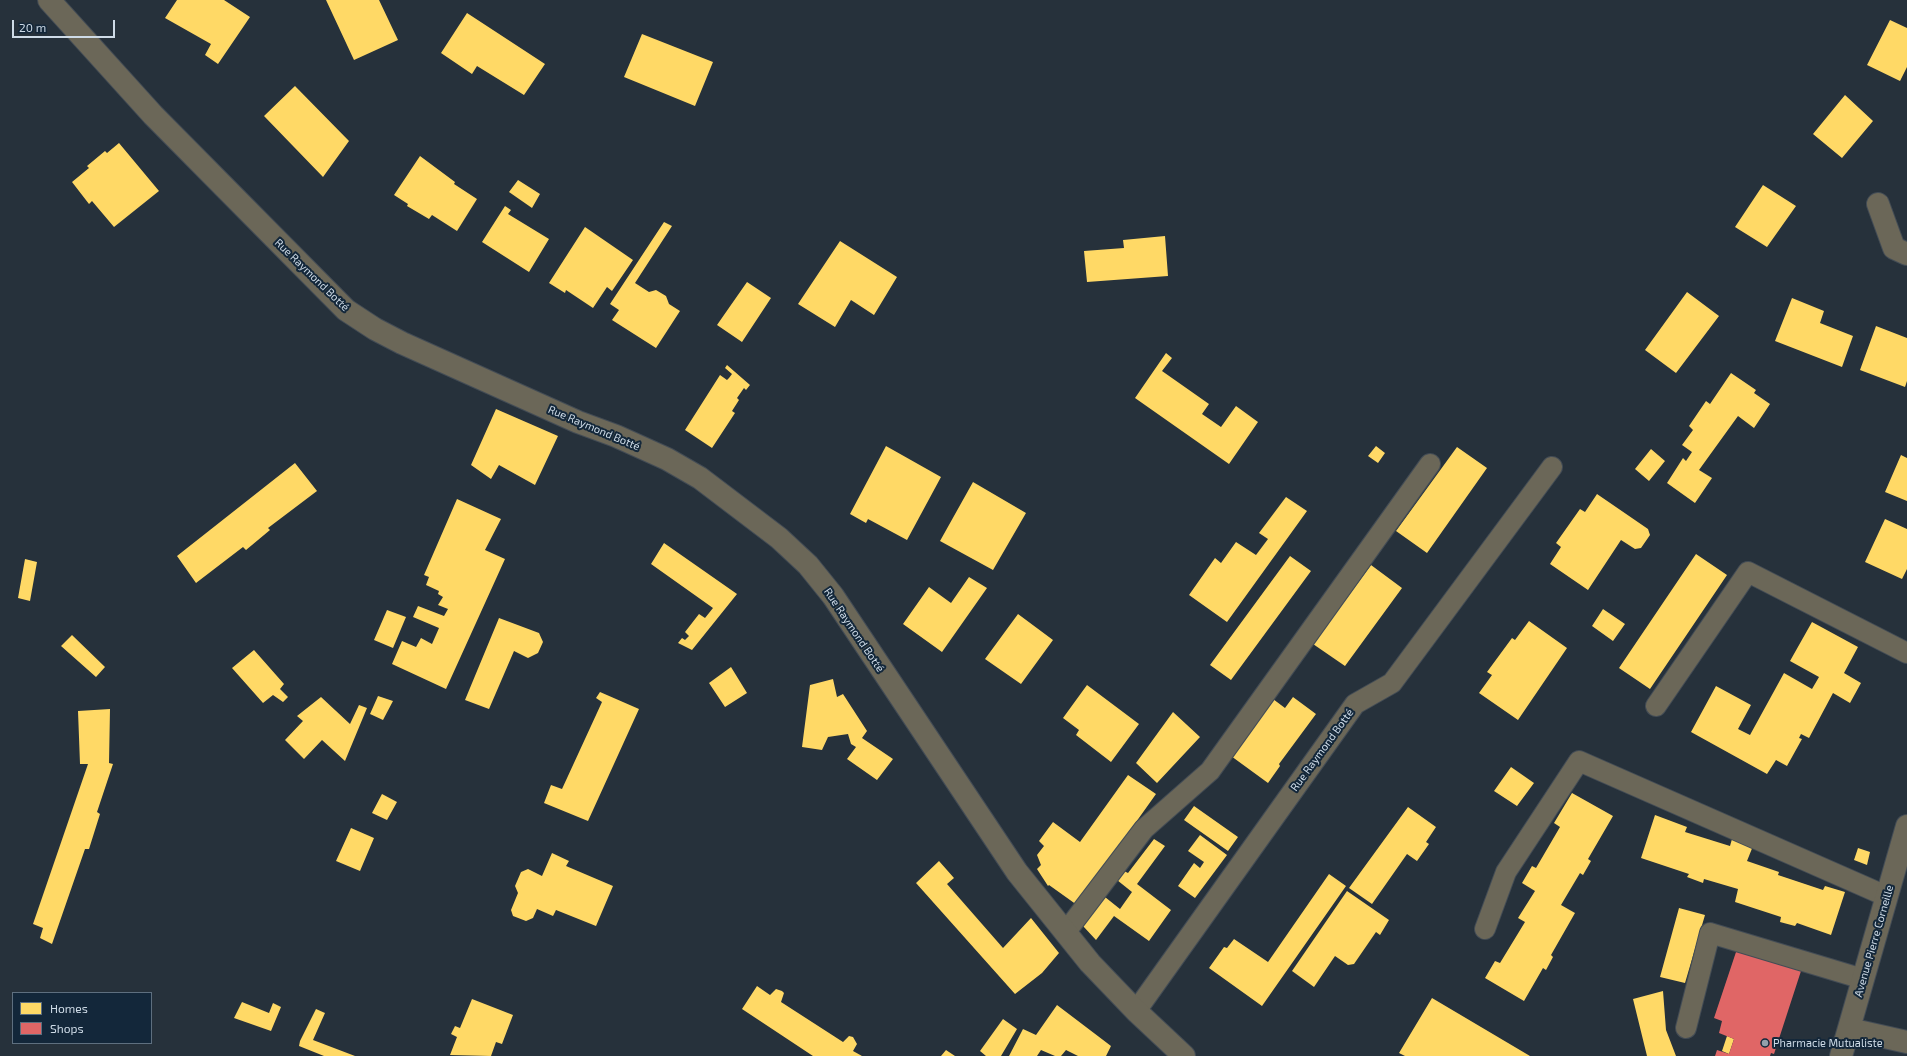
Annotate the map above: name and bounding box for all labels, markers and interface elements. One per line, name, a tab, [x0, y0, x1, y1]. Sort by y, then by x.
scale bar	[14, 12, 117, 38]
text: 20 m	[19, 20, 46, 34]
street label: Rue Raymond Botté	[272, 236, 352, 314]
street label: Rue Raymond Botté	[546, 403, 642, 453]
street label: Rue Raymond Botté	[821, 585, 887, 675]
street label: Rue Raymond Botté	[1288, 706, 1356, 794]
street label: Avenue Pierre Corneille	[1852, 883, 1896, 999]
legend	[12, 992, 152, 1044]
text: Homes	[50, 1001, 88, 1015]
text: Shops	[50, 1021, 84, 1035]
place label: Pharmacie Mutualiste	[1773, 1036, 1883, 1050]
marker: Pharmacie Mutualiste	[1760, 1038, 1770, 1048]

